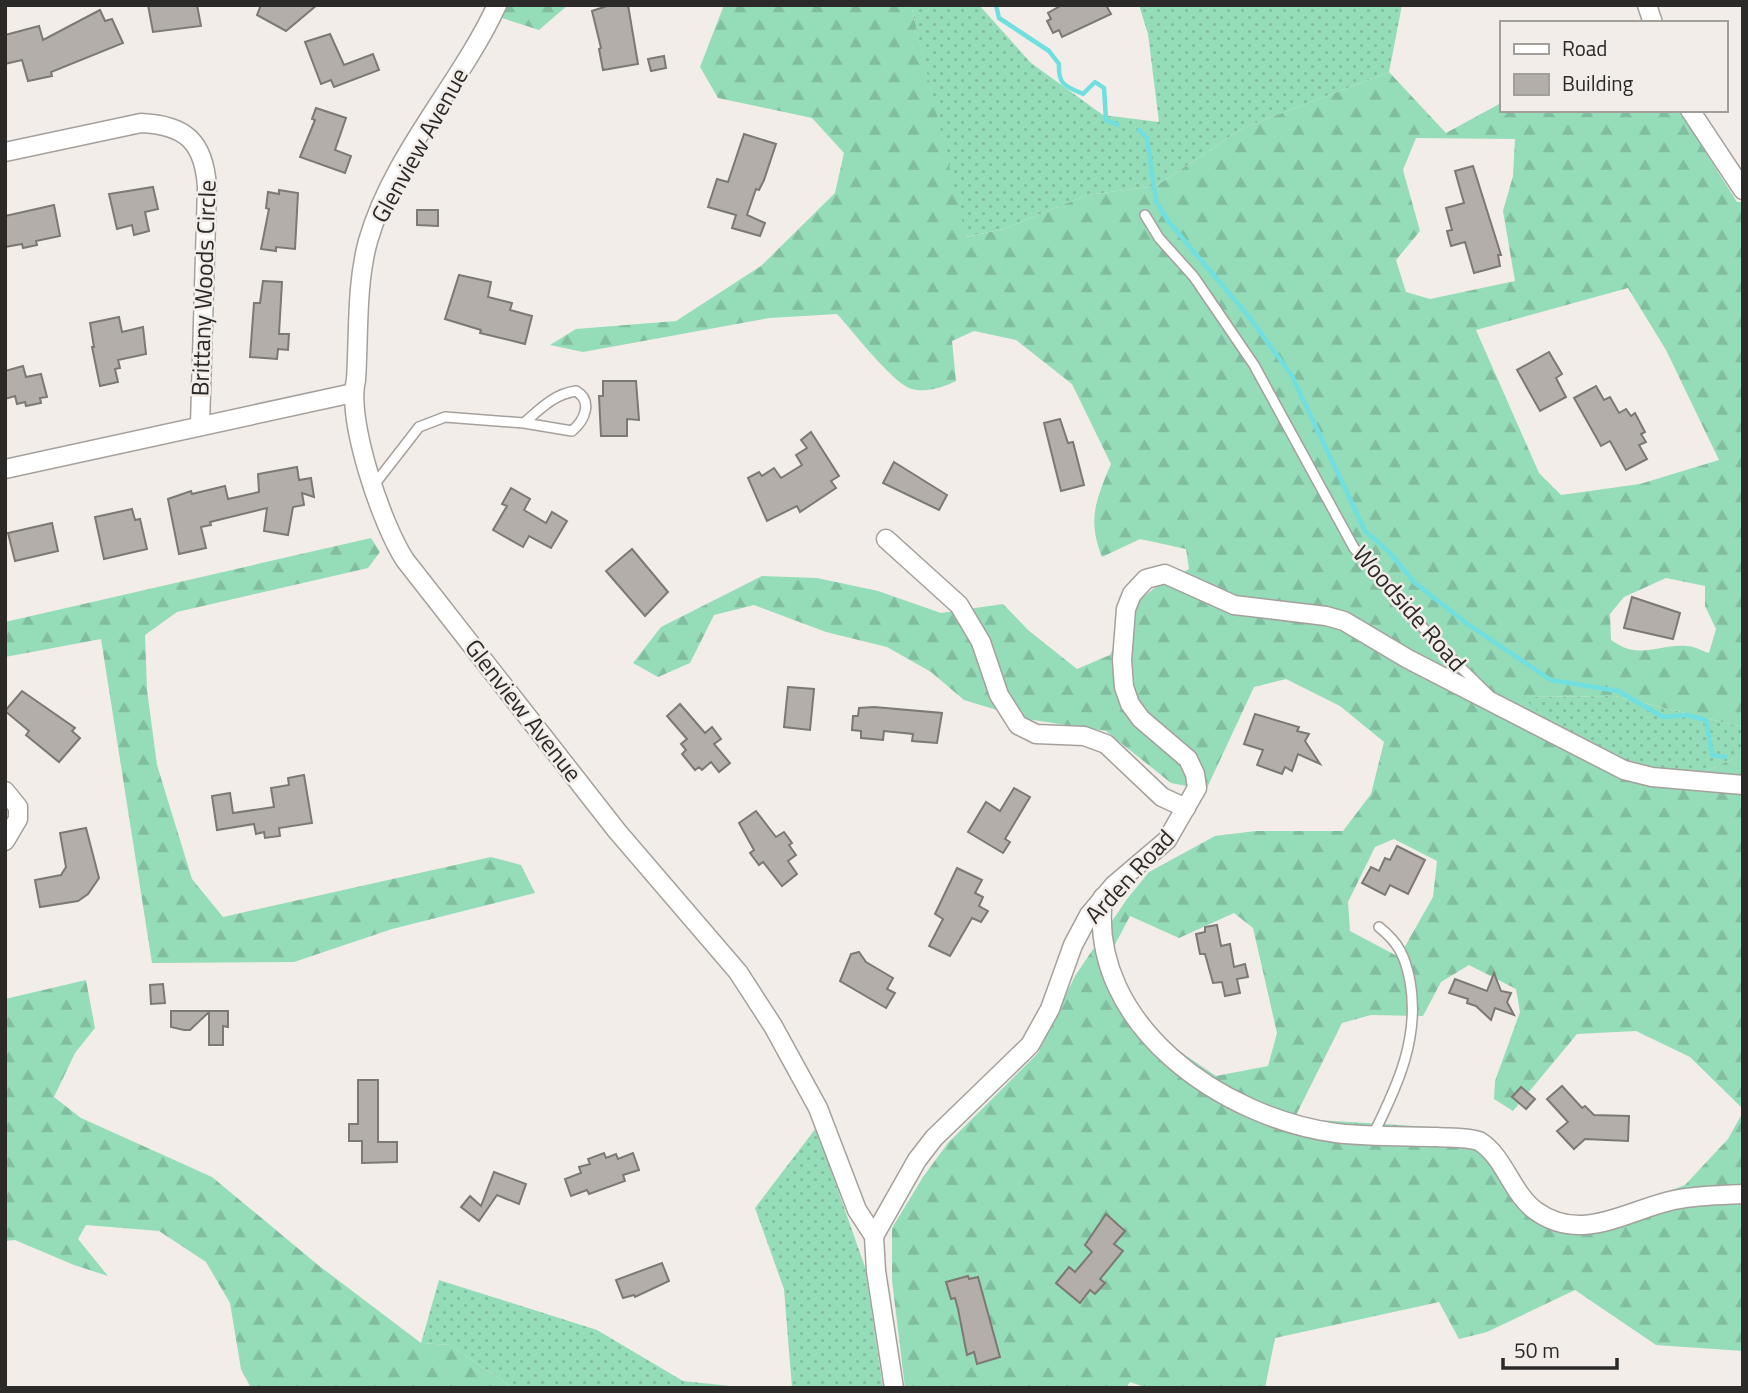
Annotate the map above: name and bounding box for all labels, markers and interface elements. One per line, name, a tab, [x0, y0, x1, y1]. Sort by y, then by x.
legend	[1500, 21, 1727, 112]
text: Road	[1562, 32, 1607, 64]
street label: Glenview Avenue	[361, 61, 477, 229]
text: Building	[1562, 67, 1634, 99]
street label: Brittany Woods Circle	[181, 179, 225, 397]
street label: Woodside Road	[1345, 537, 1475, 679]
street label: Glenview Avenue	[457, 631, 591, 789]
street label: Arden Road	[1076, 821, 1182, 931]
scale bar	[1503, 1326, 1617, 1370]
text: 50 m	[1514, 1334, 1560, 1366]

